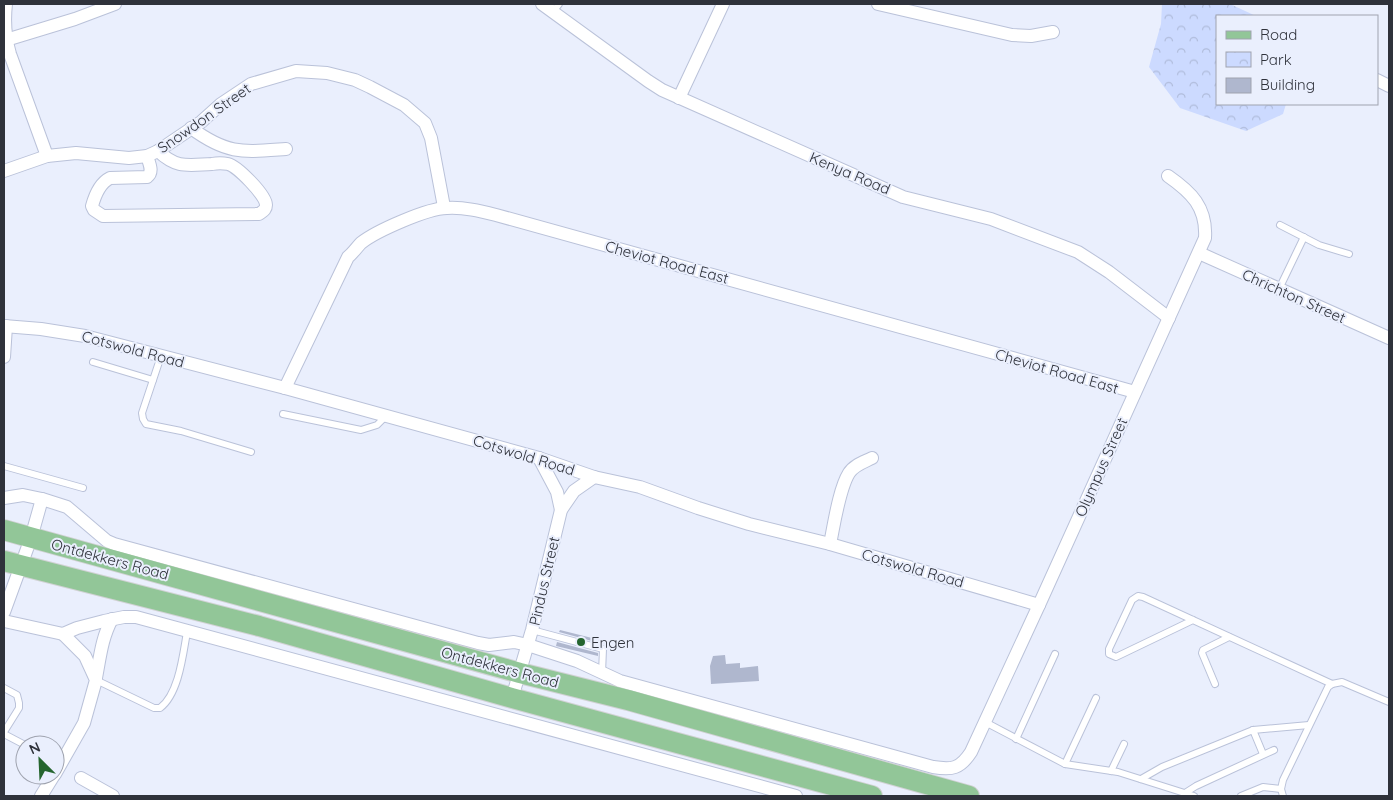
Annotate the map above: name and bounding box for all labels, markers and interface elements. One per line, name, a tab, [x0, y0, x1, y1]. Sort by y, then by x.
legend	[1216, 15, 1378, 105]
text: Road	[1260, 25, 1297, 44]
text: Park	[1260, 50, 1292, 69]
text: Building	[1260, 75, 1315, 94]
street label: Snowdon Street	[154, 79, 254, 157]
street label: Kenya Road	[807, 147, 893, 199]
street label: Cheviot Road East	[603, 236, 731, 288]
street label: Chrichton Street	[1239, 265, 1349, 327]
street label: Cotswold Road	[80, 326, 186, 372]
street label: Cheviot Road East	[993, 344, 1121, 398]
street label: Olympus Street	[1071, 414, 1131, 520]
street label: Cotswold Road	[471, 431, 577, 479]
street label: Ontdekkers Road	[49, 534, 171, 584]
street label: Pindus Street	[525, 535, 563, 627]
street label: Cotswold Road	[860, 544, 966, 592]
place label: Engen	[591, 633, 634, 652]
marker: Engen	[575, 636, 587, 648]
street label: Ontdekkers Road	[439, 642, 561, 692]
north arrow	[15, 735, 65, 785]
text: N	[26, 738, 43, 758]

